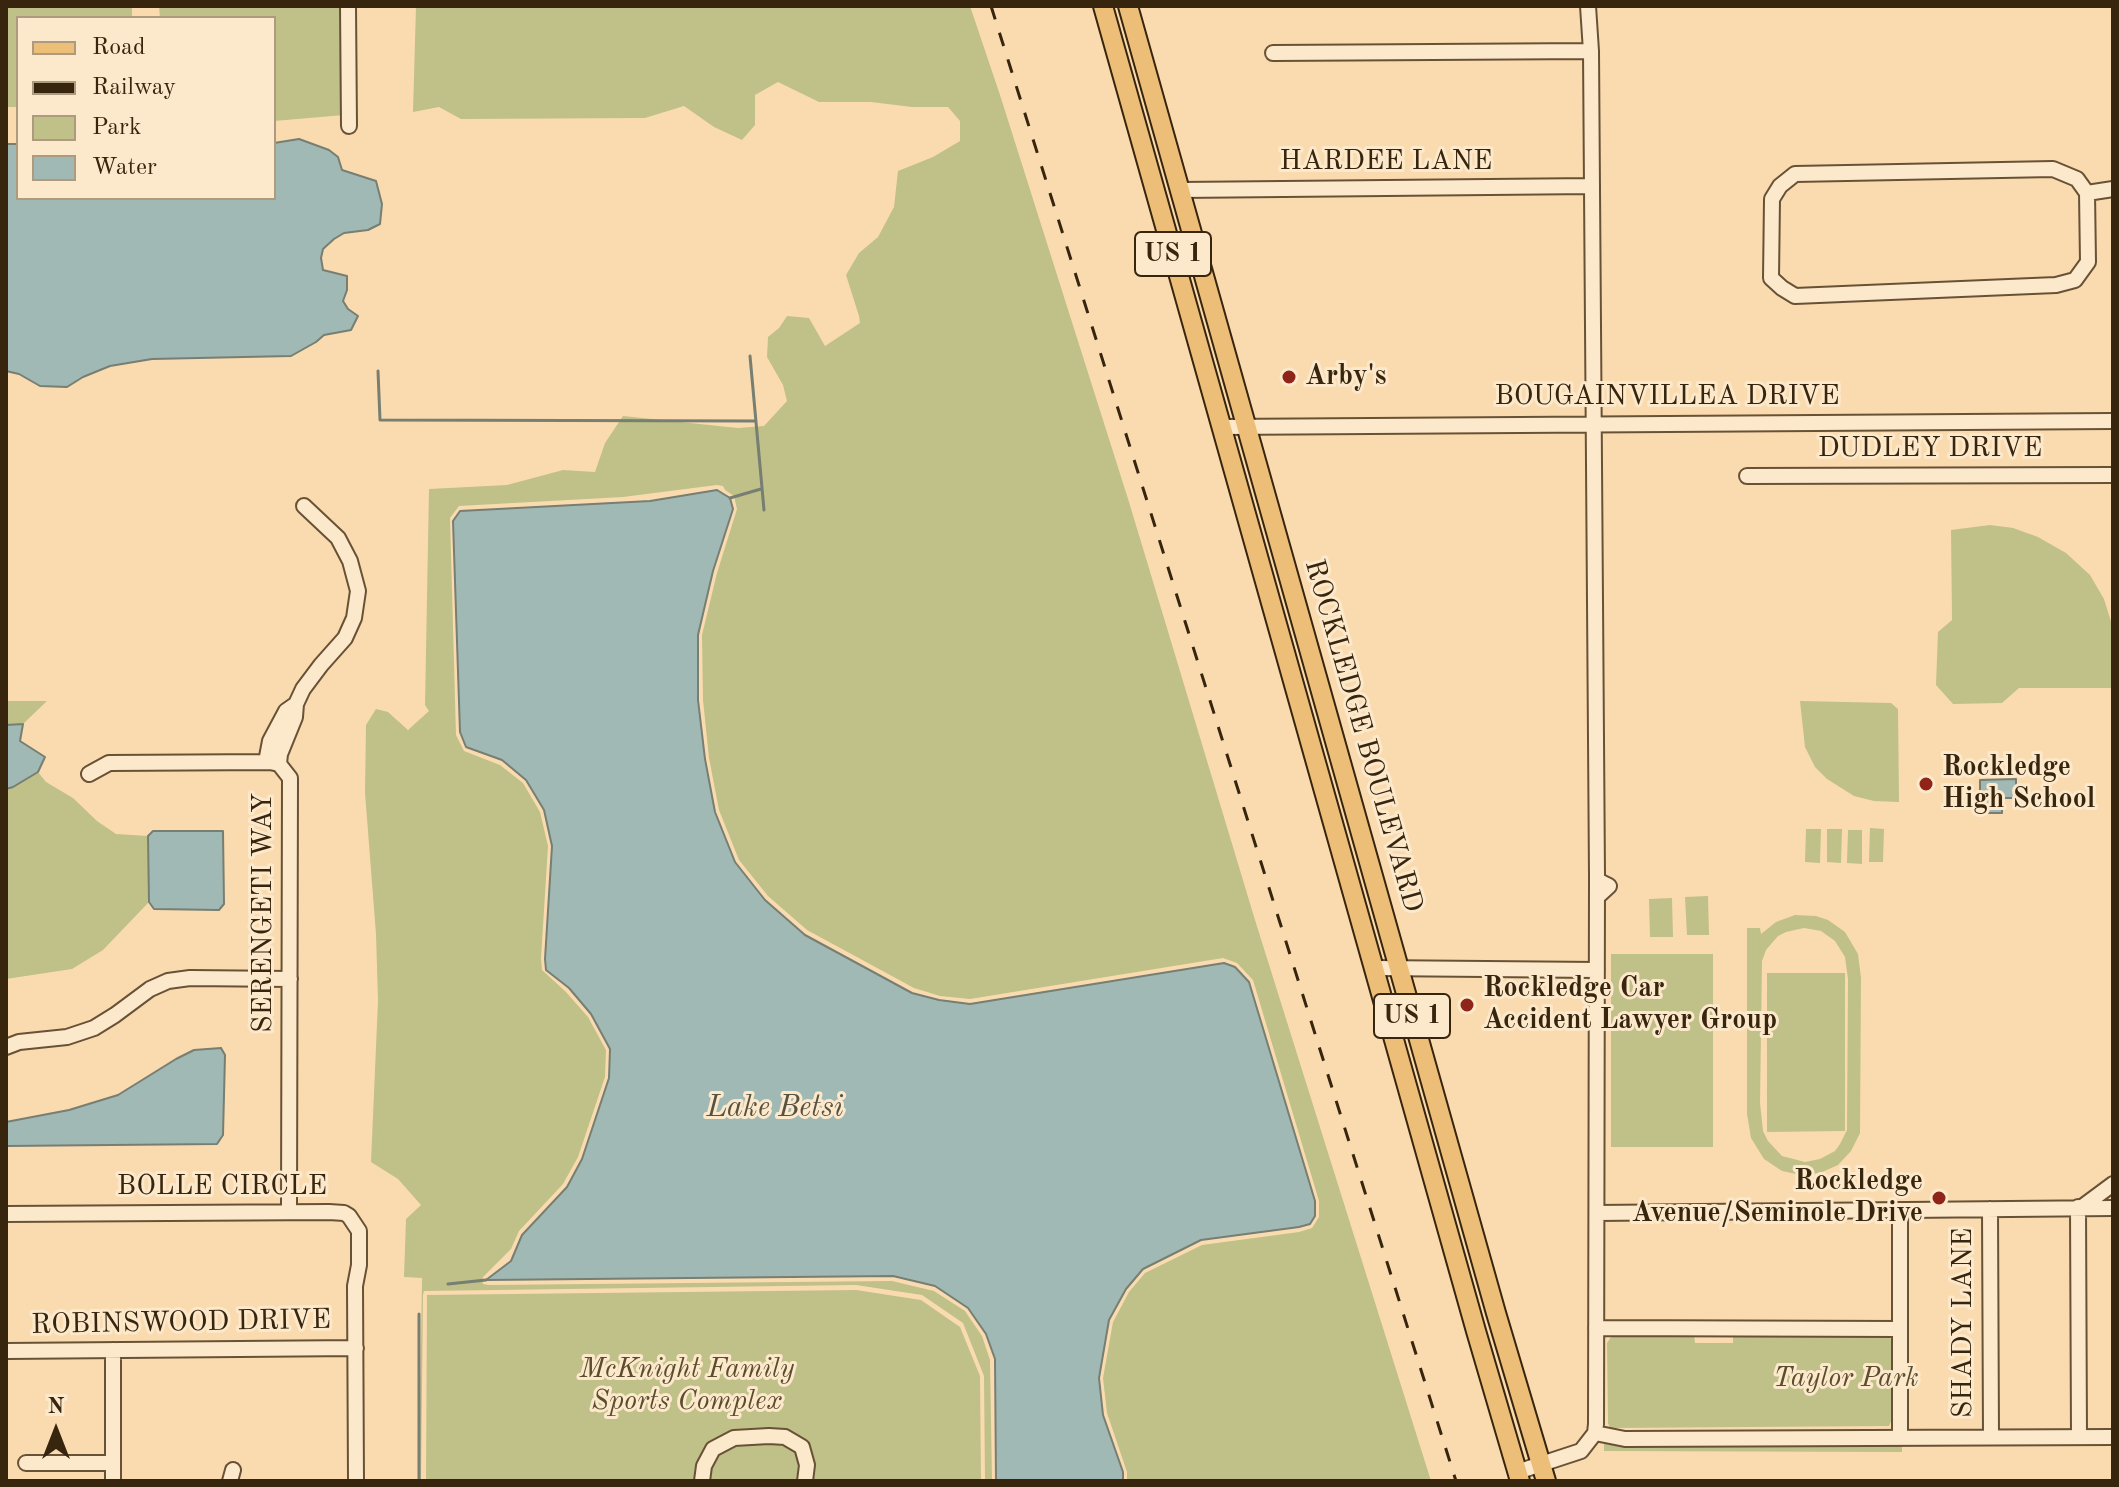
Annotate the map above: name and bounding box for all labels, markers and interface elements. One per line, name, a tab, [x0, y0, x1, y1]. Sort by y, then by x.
legend	[16, 16, 276, 200]
text: Road	[92, 36, 145, 60]
text: Railway	[92, 76, 176, 100]
text: Park	[92, 116, 141, 140]
street label: HARDEE LANE	[1280, 145, 1492, 179]
text: Water	[92, 156, 157, 180]
road number: US 1	[1135, 232, 1211, 276]
place label: Arby's	[1305, 360, 1386, 394]
marker: Arby's	[1280, 368, 1298, 386]
street label: BOUGAINVILLEA DRIVE	[1494, 380, 1840, 414]
street label: DUDLEY DRIVE	[1818, 432, 2042, 466]
street label: ROCKLEDGE BOULEVARD	[1296, 556, 1430, 916]
place label: Rockledge High School	[1942, 751, 2095, 817]
marker: Rockledge High School	[1917, 775, 1935, 793]
street label: SERENGETI WAY	[247, 793, 281, 1033]
place label: Rockledge Car Accident Lawyer Group	[1483, 972, 1777, 1038]
road number: US 1	[1374, 994, 1450, 1038]
marker: Rockledge Car Accident Lawyer Group	[1458, 996, 1476, 1014]
water label: Lake Betsi	[706, 1090, 844, 1126]
place label: Rockledge Avenue/Seminole Drive	[1631, 1165, 1923, 1231]
street label: BOLLE CIRCLE	[117, 1170, 327, 1204]
marker: Rockledge Avenue/Seminole Drive	[1930, 1189, 1948, 1207]
street label: SHADY LANE	[1947, 1228, 1981, 1418]
street label: ROBINSWOOD DRIVE	[31, 1304, 331, 1342]
park label: McKnight Family Sports Complex	[580, 1353, 794, 1419]
park label: Taylor Park	[1773, 1362, 1919, 1396]
north arrow	[16, 1391, 96, 1471]
text: N	[48, 1396, 64, 1418]

